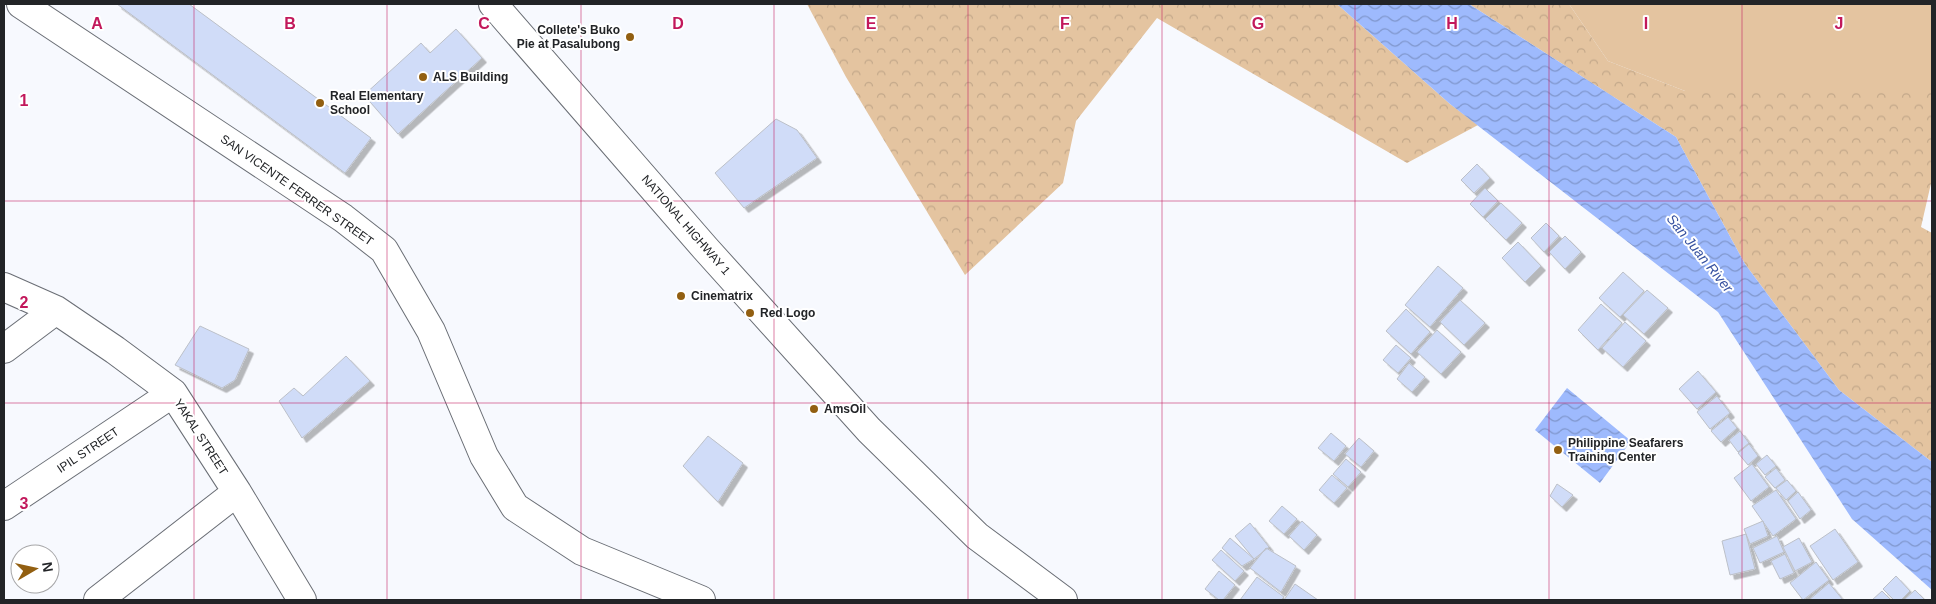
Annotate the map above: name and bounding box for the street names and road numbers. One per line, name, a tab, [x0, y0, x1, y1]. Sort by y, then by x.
street label: SAN VICENTE FERRER STREET	[218, 132, 377, 249]
street label: NATIONAL HIGHWAY 1	[639, 172, 733, 278]
street label: YAKAL STREET	[171, 396, 231, 478]
street label: IPIL STREET	[54, 424, 122, 476]

